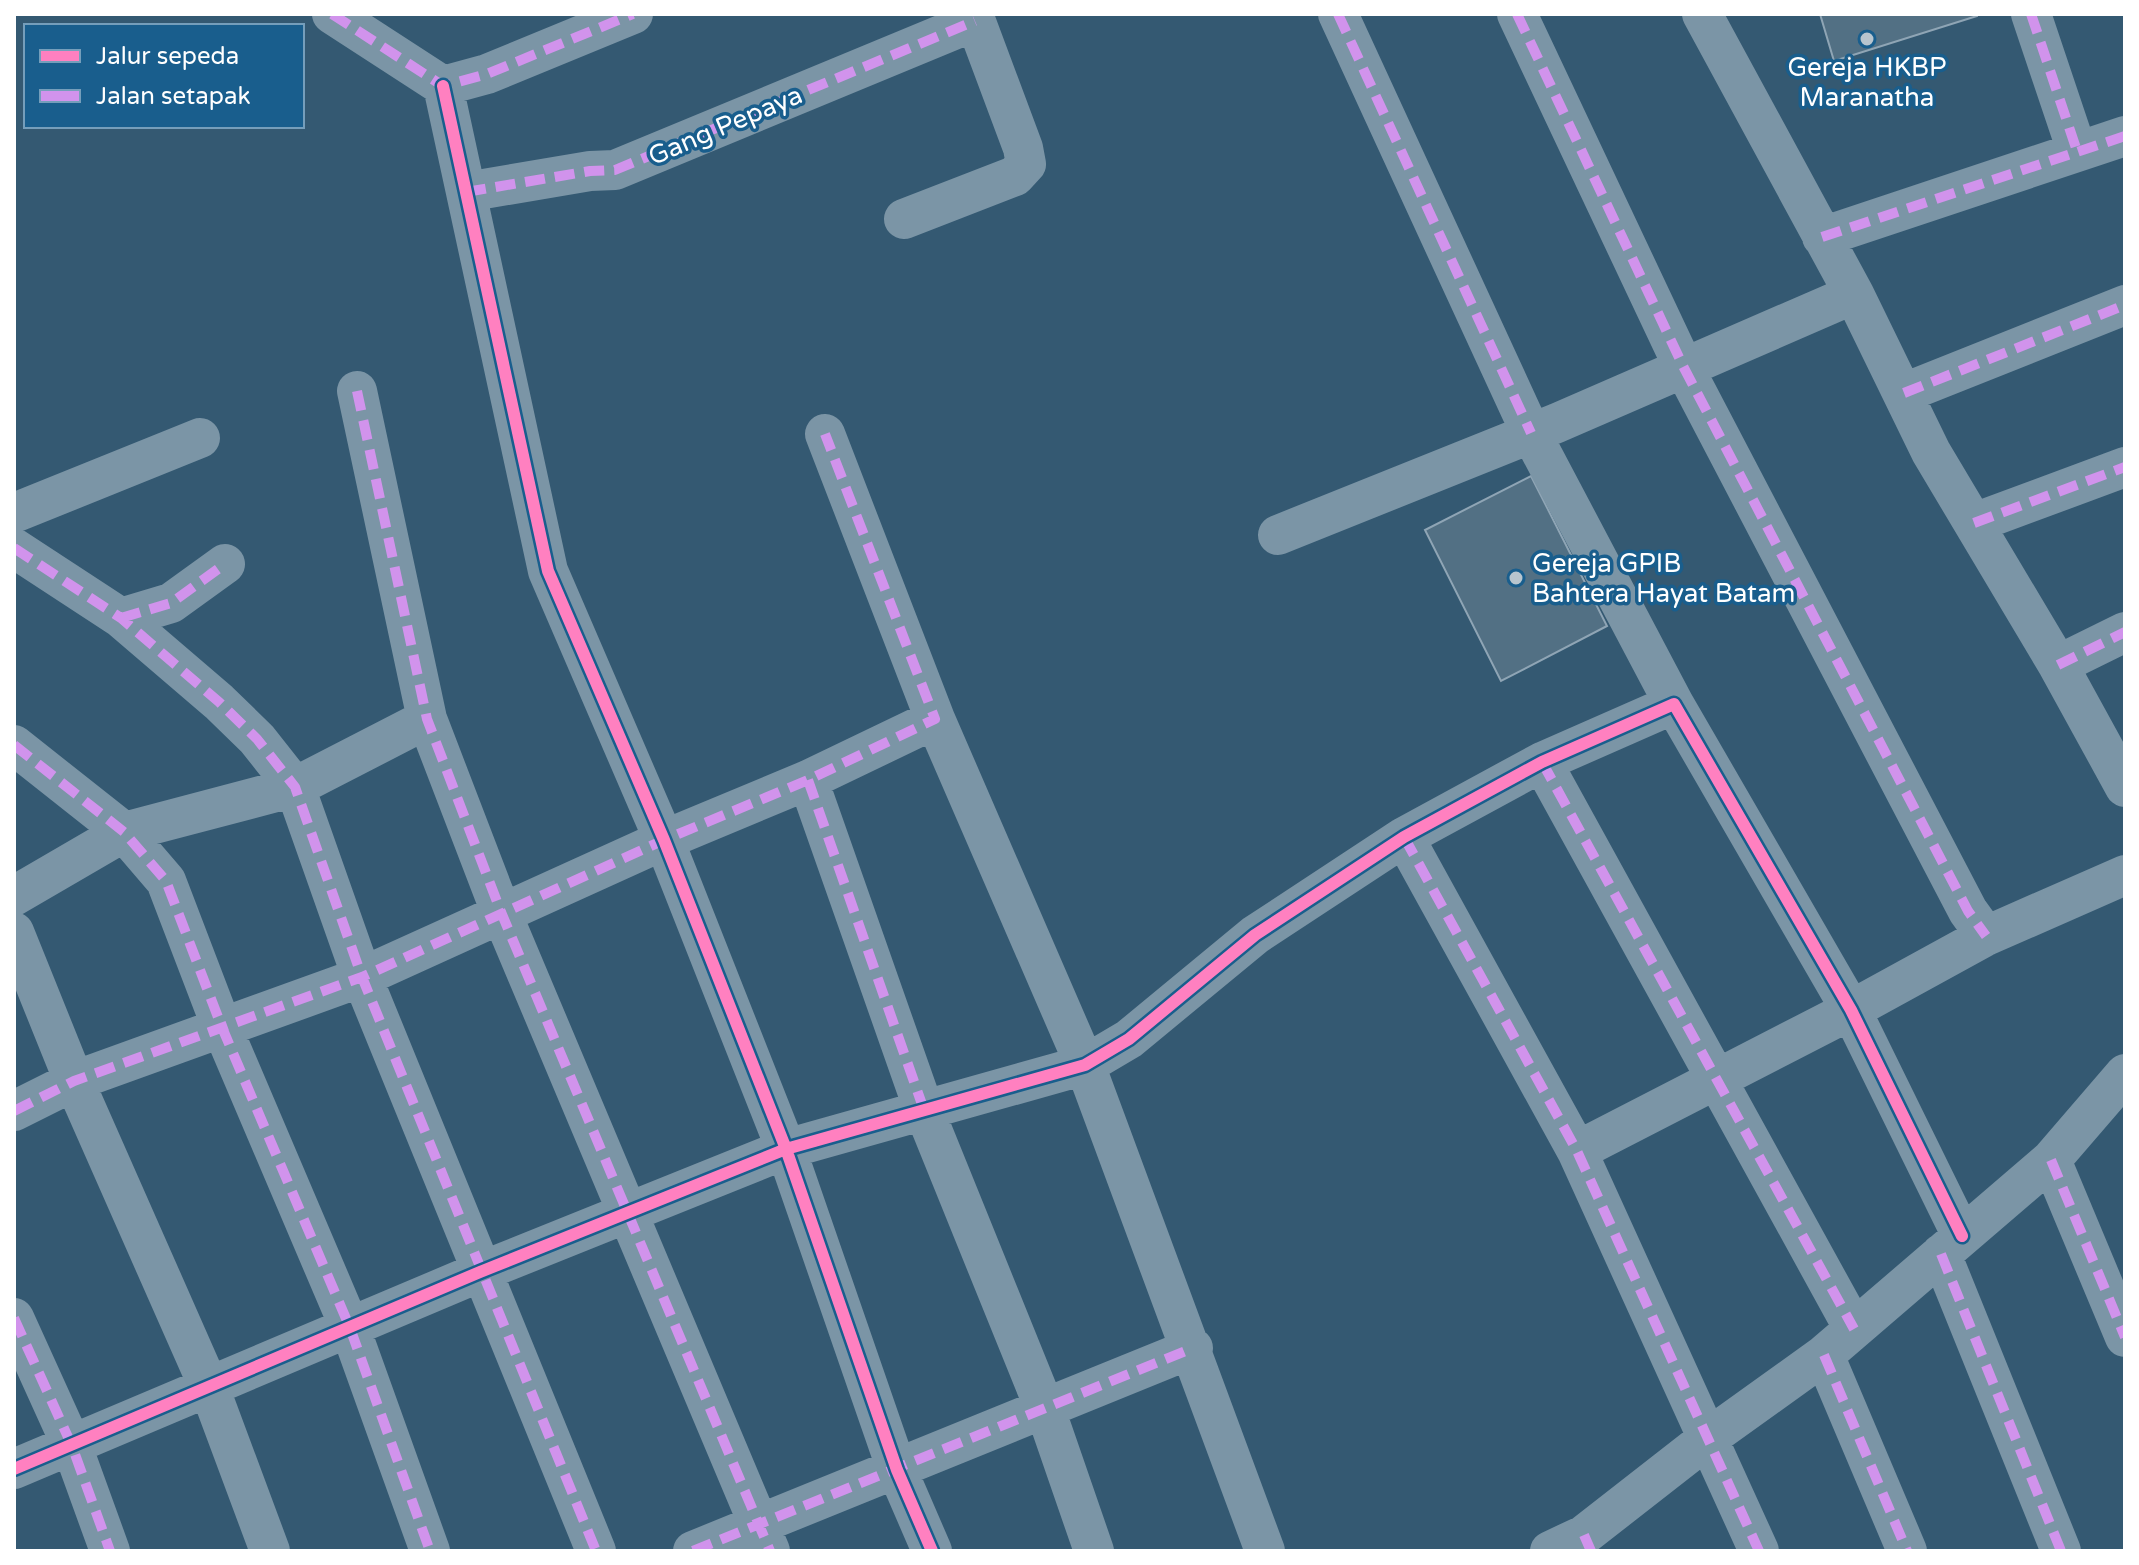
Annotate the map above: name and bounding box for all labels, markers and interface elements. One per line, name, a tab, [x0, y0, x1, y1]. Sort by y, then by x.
legend	[24, 24, 304, 128]
marker: Gereja HKBP Maranatha	[1858, 30, 1876, 48]
text: Jalur sepeda	[96, 42, 239, 71]
place label: Gereja HKBP Maranatha	[1787, 52, 1947, 113]
street label: Gang Pepaya	[644, 79, 807, 172]
text: Jalan setapak	[96, 82, 250, 111]
place label: Gereja GPIB Bahtera Hayat Batam	[1532, 548, 1795, 609]
marker: Gereja GPIB Bahtera Hayat Batam	[1507, 569, 1525, 587]

